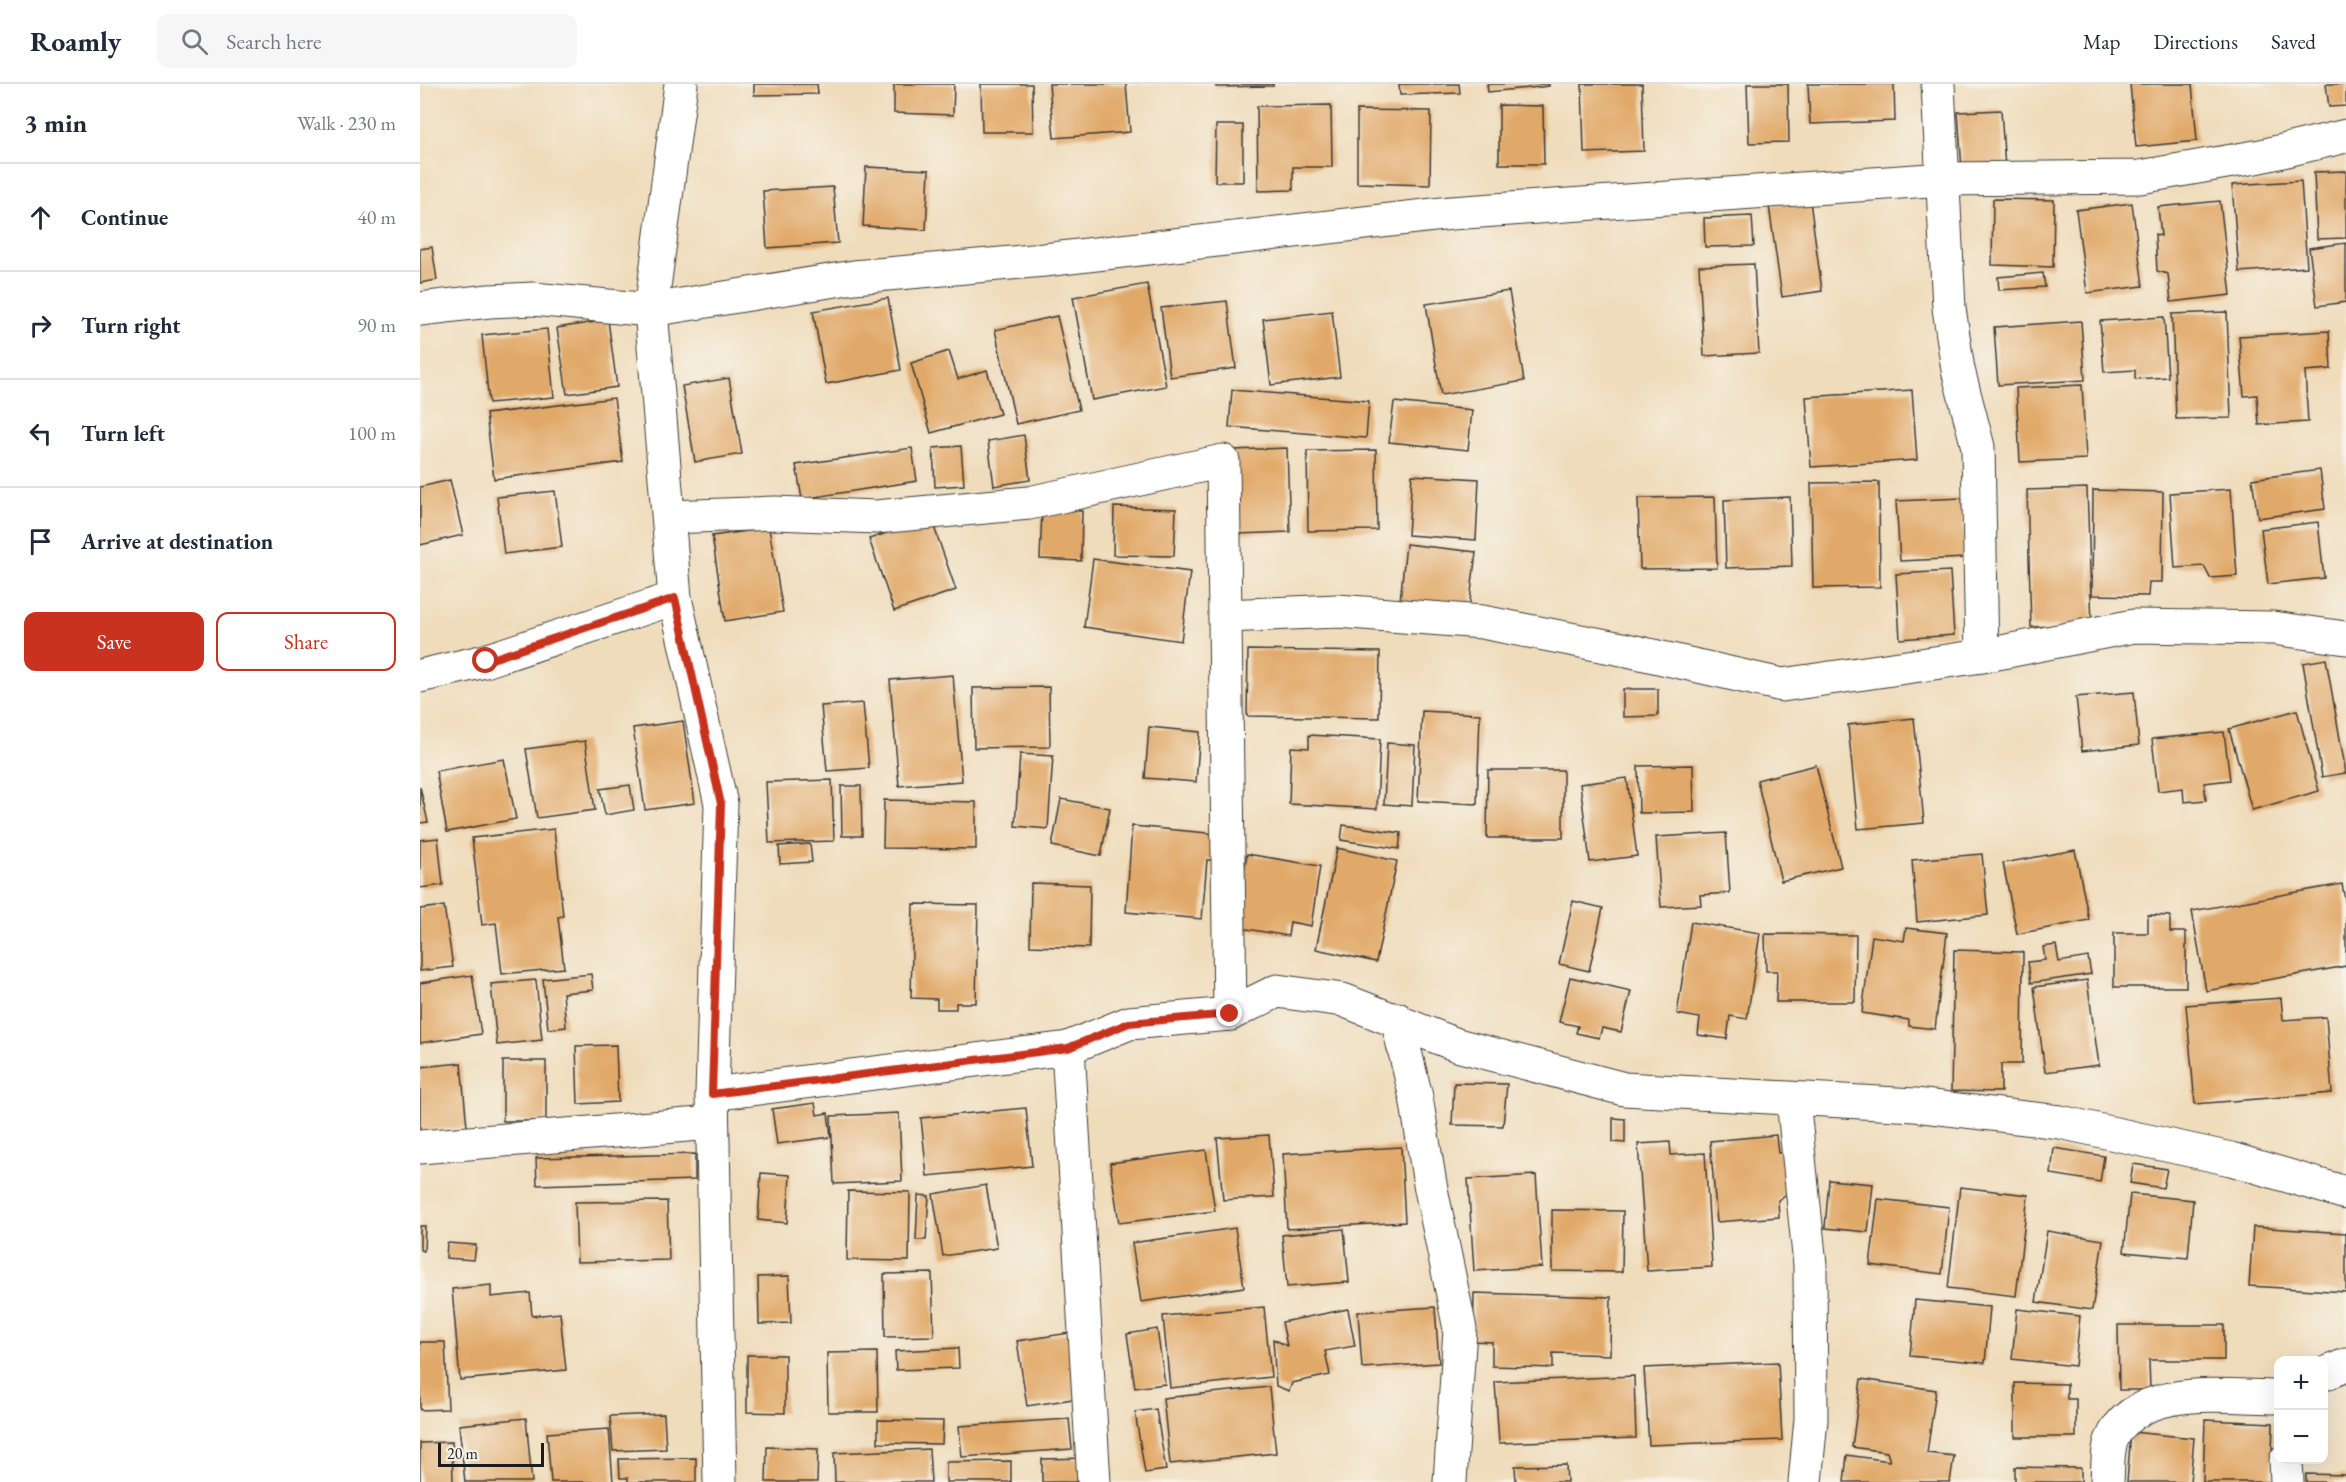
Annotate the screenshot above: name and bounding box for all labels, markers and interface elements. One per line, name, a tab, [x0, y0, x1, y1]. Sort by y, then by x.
search box	[157, 14, 577, 68]
text: Roamly	[30, 23, 121, 59]
icon: search	[178, 25, 211, 58]
text: Search here	[226, 27, 322, 56]
text: Map	[2083, 28, 2120, 55]
text: Directions	[2153, 28, 2238, 55]
text: Saved	[2271, 28, 2316, 55]
text: 3 min	[24, 106, 87, 140]
text: Walk · 230 m	[297, 110, 396, 136]
icon: ahead	[24, 201, 57, 234]
text: Continue	[81, 203, 168, 232]
text: 40 m	[357, 204, 396, 230]
icon: right	[24, 309, 57, 342]
text: Turn right	[81, 311, 180, 340]
text: 90 m	[357, 312, 396, 338]
icon: left	[24, 417, 57, 450]
text: Turn left	[81, 419, 165, 448]
text: 100 m	[348, 420, 396, 446]
icon: arrive	[24, 525, 57, 558]
text: Arrive at destination	[81, 527, 273, 556]
button: Save	[24, 612, 204, 671]
button: Share	[216, 612, 396, 671]
route start	[472, 647, 498, 673]
route end	[1216, 1000, 1242, 1026]
map controls	[2274, 1356, 2328, 1464]
button: +	[2274, 1356, 2328, 1410]
button: −	[2274, 1410, 2328, 1464]
scale bar	[438, 1440, 544, 1468]
text: 20 m	[447, 1443, 478, 1464]

